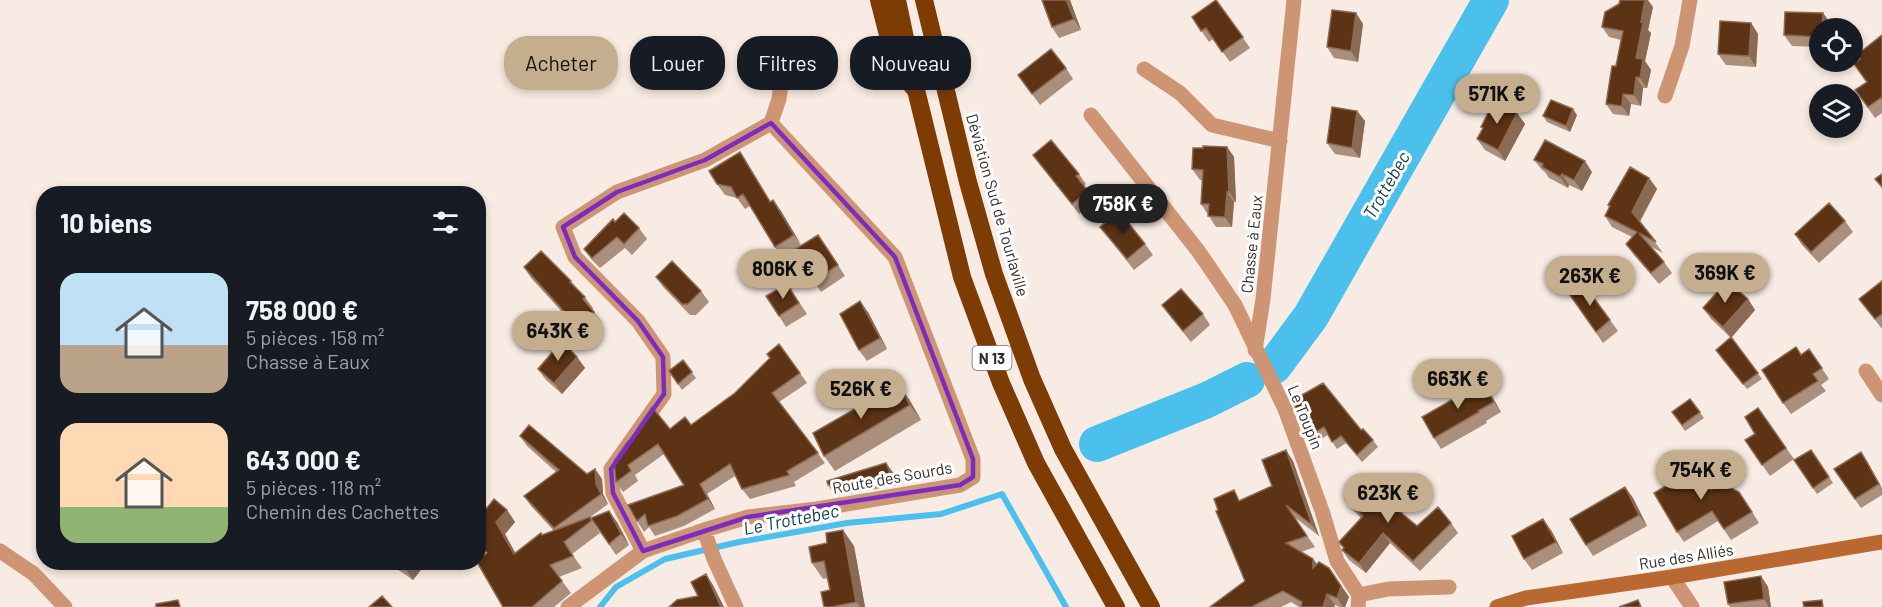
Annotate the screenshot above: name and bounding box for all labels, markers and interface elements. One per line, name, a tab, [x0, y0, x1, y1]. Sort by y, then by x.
map controls	[1809, 18, 1863, 138]
button: locate	[1809, 18, 1863, 72]
chip: Acheter	[504, 36, 618, 90]
chip: Louer	[630, 36, 725, 90]
chip: Filtres	[737, 36, 838, 90]
chip: Nouveau	[850, 36, 971, 90]
pin: 571K €	[1448, 74, 1546, 125]
text: 571K €	[1468, 81, 1526, 105]
button: layers	[1809, 84, 1863, 138]
street label: Déviation Sud de Tourlaville	[963, 111, 1033, 299]
water label: Trottebec	[1358, 147, 1414, 223]
pin: 758K €	[1074, 184, 1172, 235]
text: 758K €	[1093, 191, 1153, 215]
street label: Chasse à Eaux	[1236, 194, 1266, 294]
icon: filters	[429, 206, 462, 239]
text: 10 biens	[60, 207, 152, 238]
pin: 806K €	[734, 249, 832, 300]
pin: 369K €	[1676, 253, 1774, 304]
text: 806K €	[752, 256, 814, 280]
pin: 263K €	[1541, 256, 1639, 307]
text: 369K €	[1694, 260, 1756, 284]
text: 263K €	[1559, 263, 1621, 287]
text: 758 000 €	[246, 294, 358, 325]
icon: home	[108, 297, 180, 369]
pin: 643K €	[509, 311, 607, 362]
text: 643K €	[527, 318, 589, 342]
text: 5 pièces · 158 m²	[246, 325, 384, 349]
road number: N 13	[972, 346, 1012, 370]
text: Chasse à Eaux	[246, 349, 370, 373]
pin: 663K €	[1409, 359, 1507, 410]
text: 663K €	[1427, 366, 1489, 390]
pin: 526K €	[812, 369, 910, 420]
text: 526K €	[830, 376, 892, 400]
street label: Le Toupin	[1285, 382, 1327, 452]
text: 643 000 €	[246, 444, 361, 475]
icon: home	[108, 447, 180, 519]
pin: 754K €	[1652, 450, 1750, 501]
street label: Route des Sourds	[831, 457, 953, 497]
text: 754K €	[1670, 457, 1732, 481]
pin: 623K €	[1339, 473, 1437, 524]
text: 5 pièces · 118 m²	[246, 475, 381, 499]
text: 623K €	[1357, 480, 1419, 504]
text: Chemin des Cachettes	[246, 499, 439, 523]
water label: Le Trottebec	[741, 499, 841, 539]
street label: Rue des Alliés	[1637, 539, 1735, 573]

